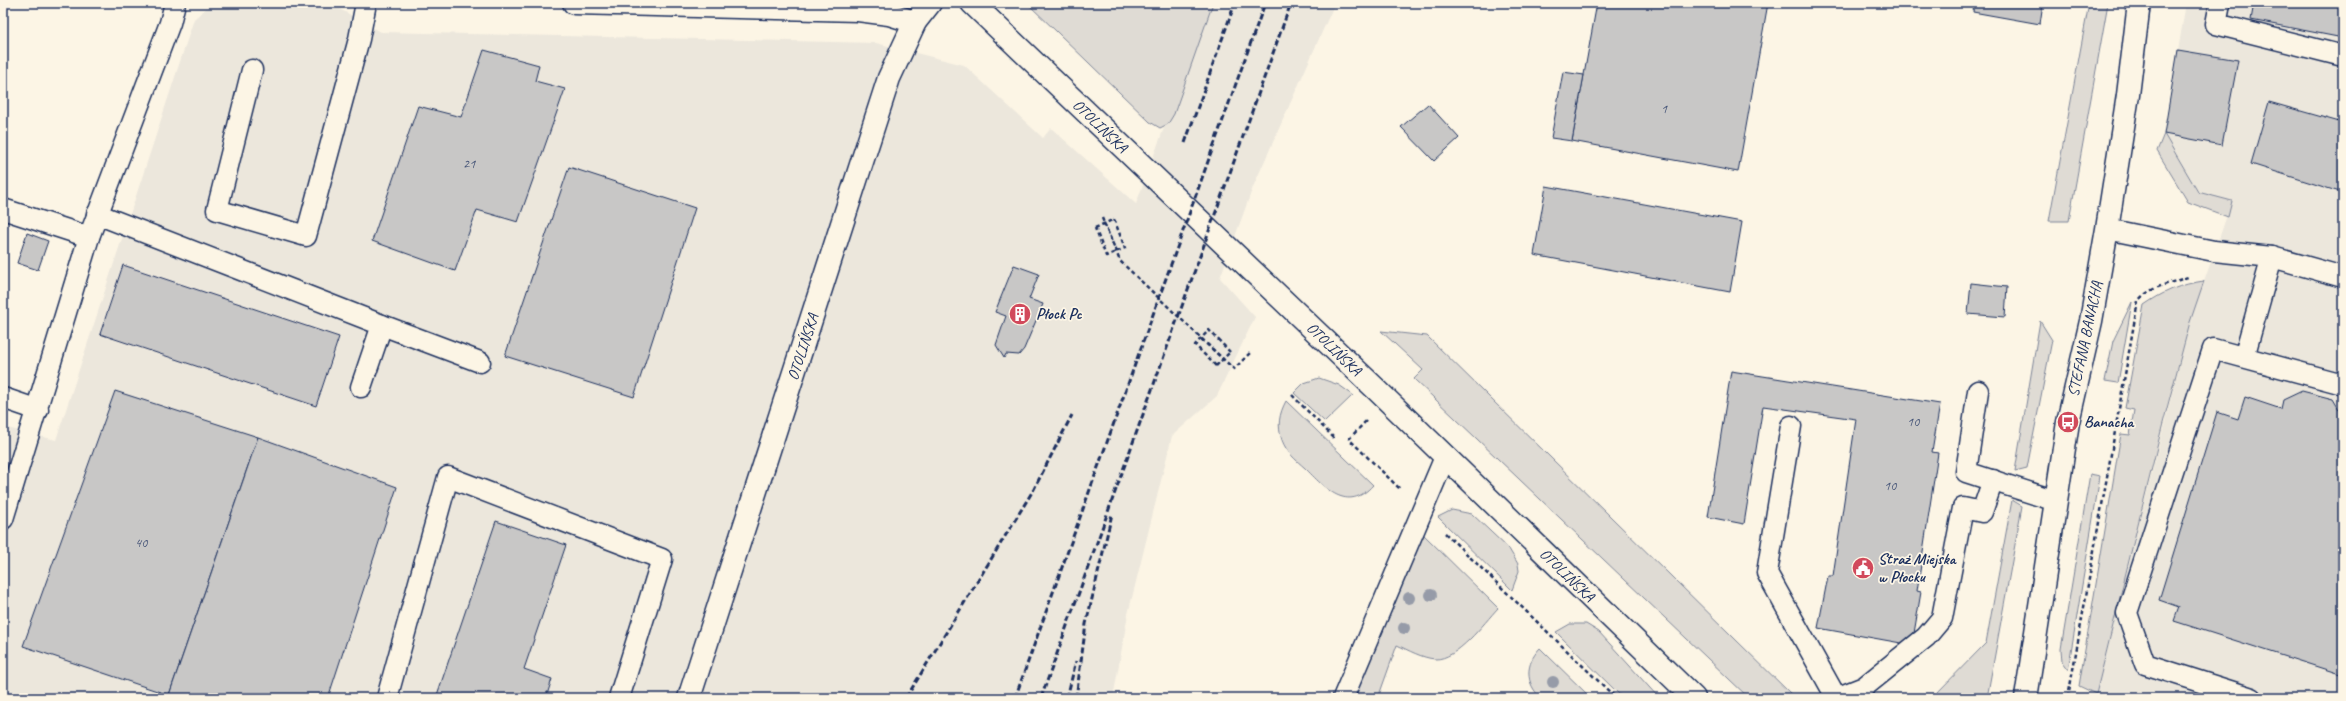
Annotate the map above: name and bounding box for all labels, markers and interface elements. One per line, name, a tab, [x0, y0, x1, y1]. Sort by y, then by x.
street label: OTOLIŃSKA	[1068, 95, 1132, 158]
house number: 1	[1661, 100, 1668, 117]
house number: 21	[463, 155, 476, 172]
street label: STEFANA BANACHA	[2063, 279, 2107, 399]
building icon: Płock Pc	[1007, 301, 1033, 327]
place label: Płock Pc	[1036, 304, 1082, 324]
street label: OTOLIŃSKA	[783, 310, 823, 383]
street label: OTOLIŃSKA	[1302, 318, 1366, 381]
bus stop icon: Banacha	[2055, 409, 2081, 435]
place label: Banacha	[2084, 412, 2135, 432]
house number: 10	[1907, 413, 1921, 430]
house number: 10	[1884, 477, 1898, 494]
house number: 40	[135, 534, 149, 551]
street label: OTOLIŃSKA	[1535, 544, 1599, 607]
place label: Straż Miejska w Płocku	[1878, 549, 1957, 587]
public building icon: Straż Miejska w Płocku	[1850, 555, 1876, 581]

